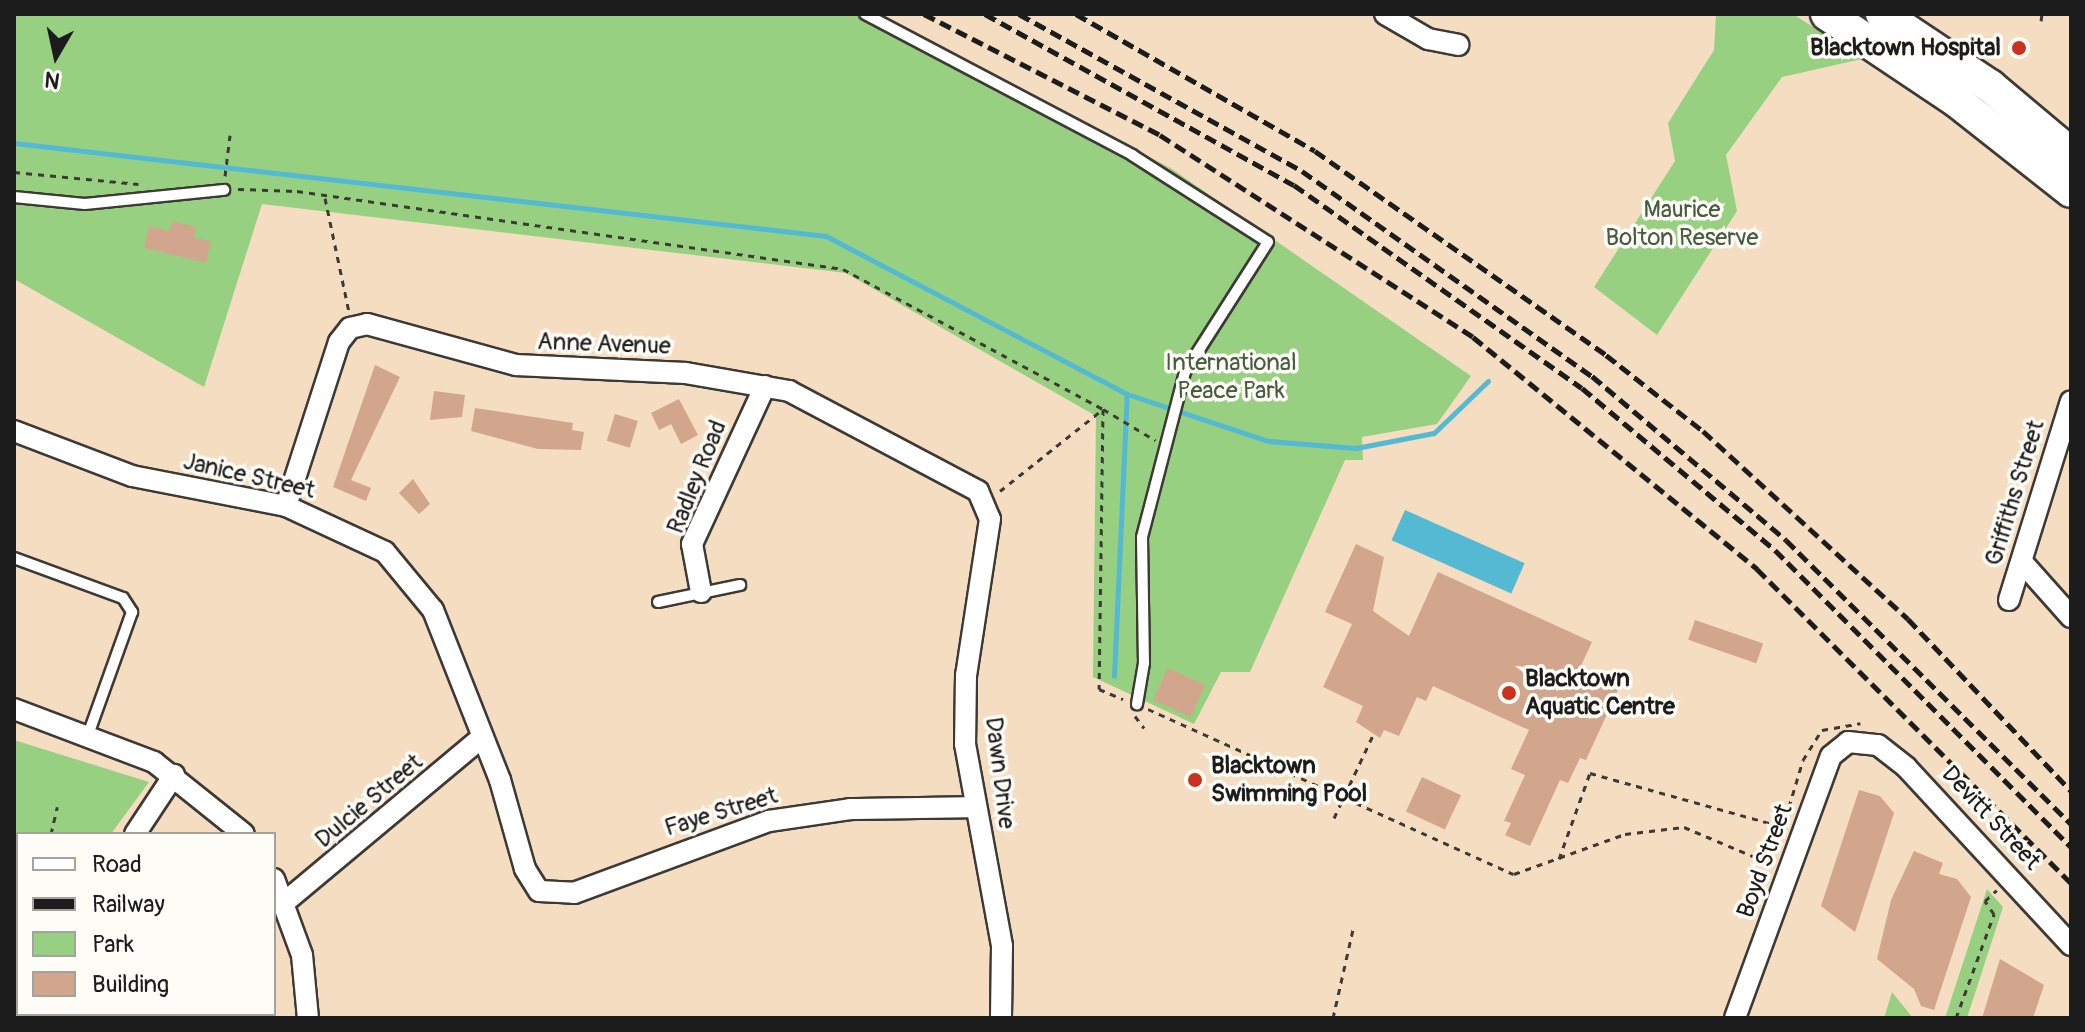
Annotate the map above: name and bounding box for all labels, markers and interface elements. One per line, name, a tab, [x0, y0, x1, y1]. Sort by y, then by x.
north arrow	[16, 16, 96, 96]
place label: Blacktown Hospital	[1810, 34, 2001, 62]
marker: Blacktown Hospital	[2008, 37, 2030, 59]
text: N	[43, 65, 62, 95]
park label: Maurice Bolton Reserve	[1606, 196, 1758, 252]
street label: Anne Avenue	[537, 327, 671, 361]
park label: International Peace Park	[1165, 349, 1297, 405]
street label: Radley Road	[661, 416, 733, 538]
street label: Griffiths Street	[1979, 417, 2051, 569]
street label: Janice Street	[180, 447, 318, 505]
place label: Blacktown Aquatic Centre	[1525, 665, 1675, 721]
marker: Blacktown Aquatic Centre	[1500, 684, 1518, 702]
street label: Dawn Drive	[979, 715, 1021, 831]
street label: Dulcie Street	[310, 748, 428, 854]
place label: Blacktown Swimming Pool	[1211, 752, 1367, 808]
street label: Devitt Street	[1936, 760, 2046, 876]
marker: Blacktown Swimming Pool	[1186, 771, 1204, 789]
street label: Faye Street	[661, 781, 781, 843]
street label: Boyd Street	[1731, 800, 1799, 922]
legend	[16, 832, 276, 1016]
text: Road	[92, 850, 142, 879]
text: Railway	[92, 890, 165, 919]
text: Park	[92, 930, 134, 959]
text: Building	[92, 970, 169, 999]

